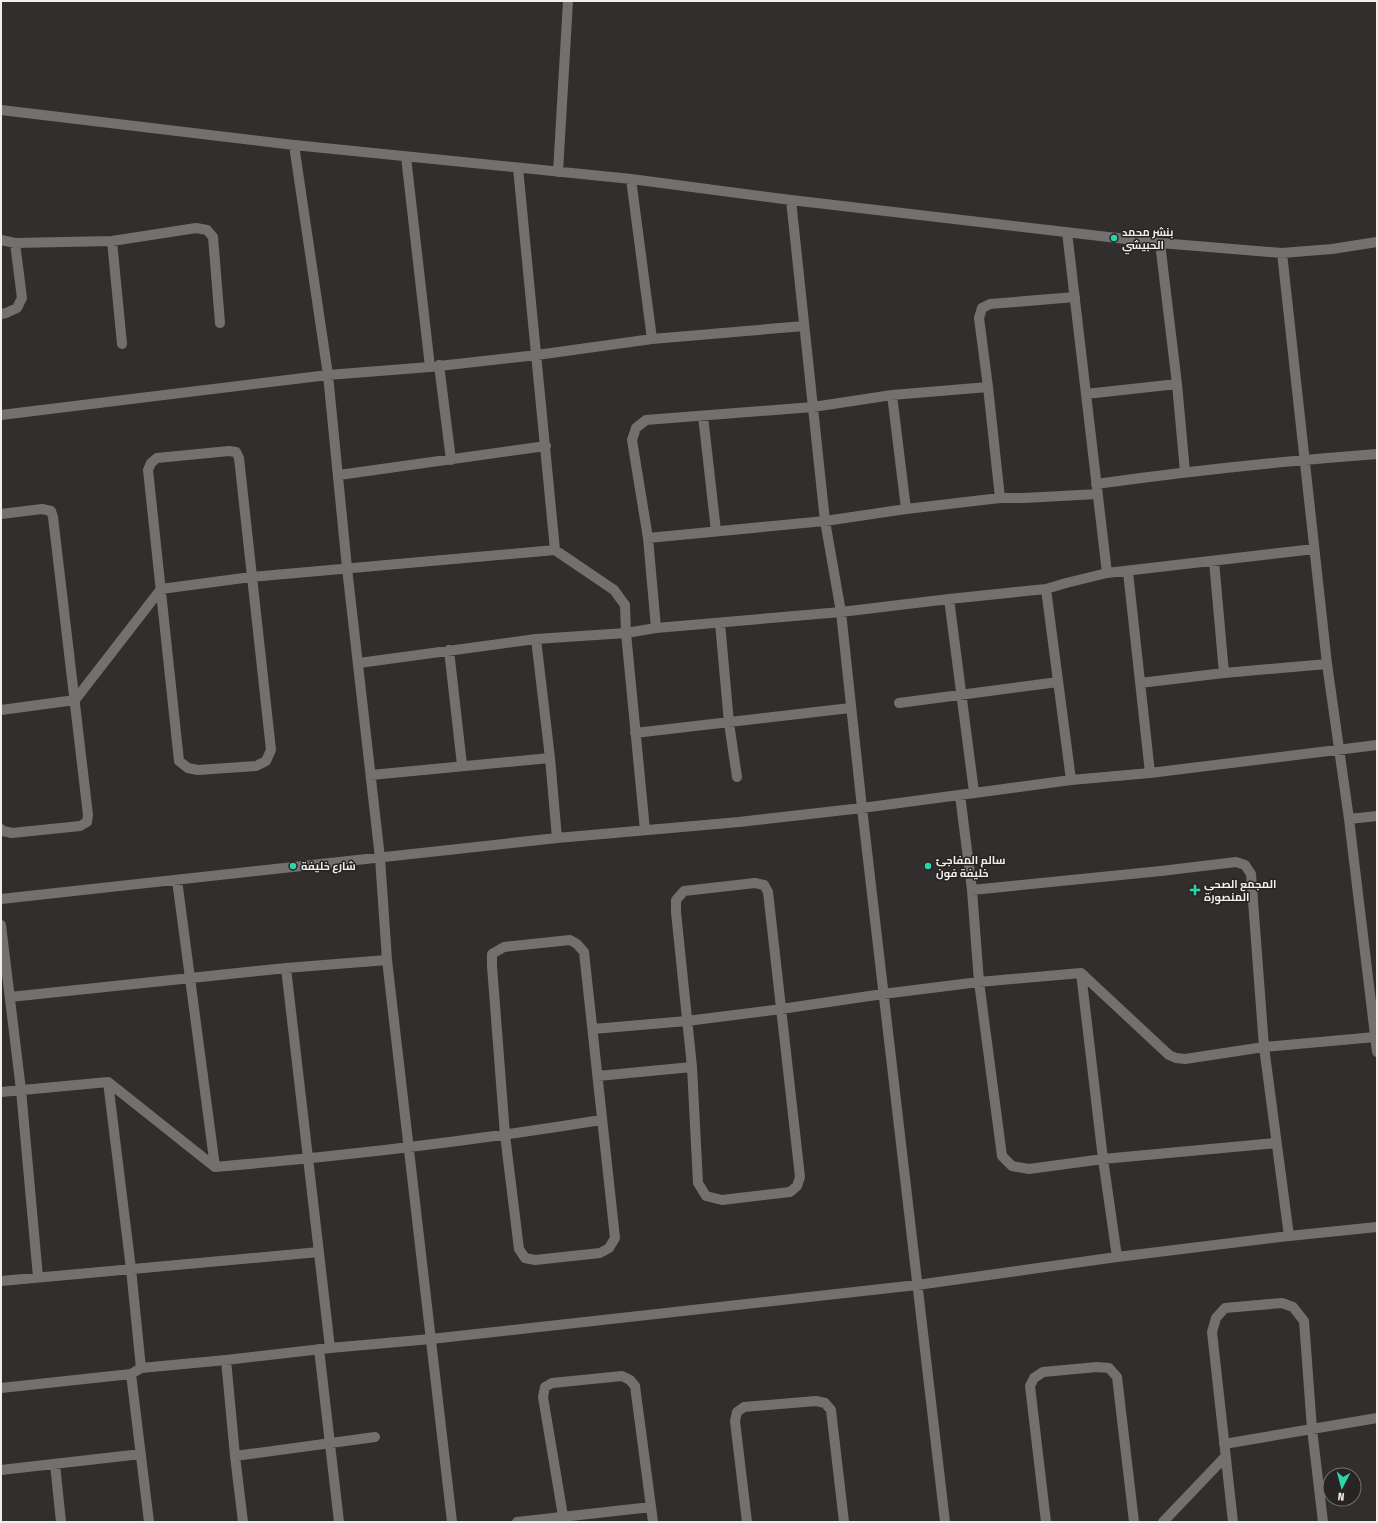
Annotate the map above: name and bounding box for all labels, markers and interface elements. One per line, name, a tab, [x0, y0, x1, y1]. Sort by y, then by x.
place label: بنشر محمد الحبيشي	[1122, 226, 1173, 255]
marker: بنشر محمد الحبيشي	[1109, 233, 1119, 243]
place label: سالم المفاجئ خليفة فون	[936, 854, 1005, 881]
place label: شارع خليفة	[301, 860, 356, 874]
marker: شارع خليفة	[288, 861, 298, 871]
marker: سالم المفاجئ خليفة فون	[923, 861, 933, 871]
place label: المجمع الصحي المنصورة	[1204, 878, 1276, 905]
marker: المجمع الصحي المنصورة	[1189, 884, 1201, 896]
north arrow	[1322, 1467, 1362, 1507]
text: N	[1337, 1490, 1345, 1503]

